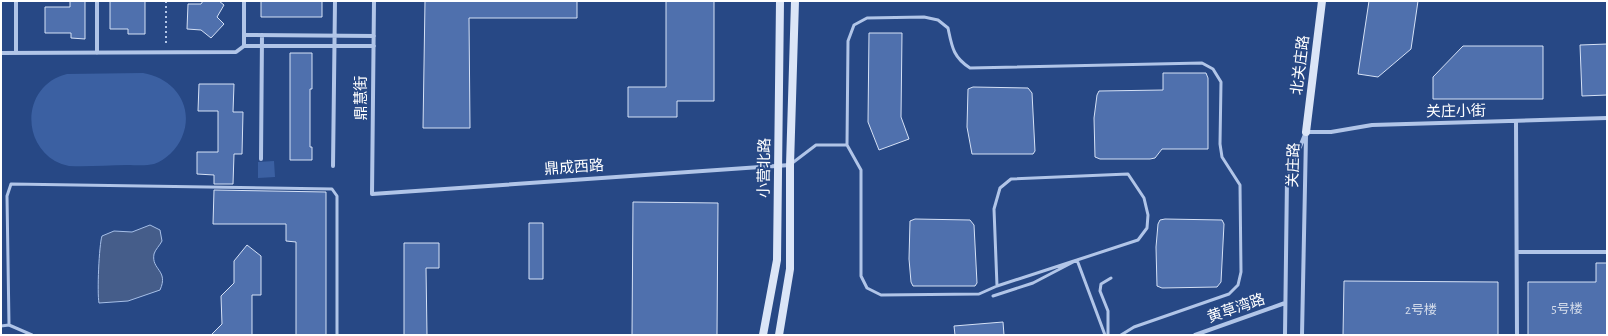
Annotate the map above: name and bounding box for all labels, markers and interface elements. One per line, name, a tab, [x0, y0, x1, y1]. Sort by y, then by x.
street label: 北关庄路	[1287, 34, 1312, 96]
street label: 鼎慧街	[353, 75, 369, 121]
street label: 关庄小街	[1426, 102, 1486, 120]
street label: 小营北路	[754, 138, 773, 198]
street label: 关庄路	[1284, 142, 1302, 188]
street label: 鼎成西路	[544, 157, 604, 177]
street label: 黄草湾路	[1205, 291, 1267, 325]
house number: 5号楼	[1551, 302, 1583, 316]
house number: 2号楼	[1405, 303, 1437, 317]

